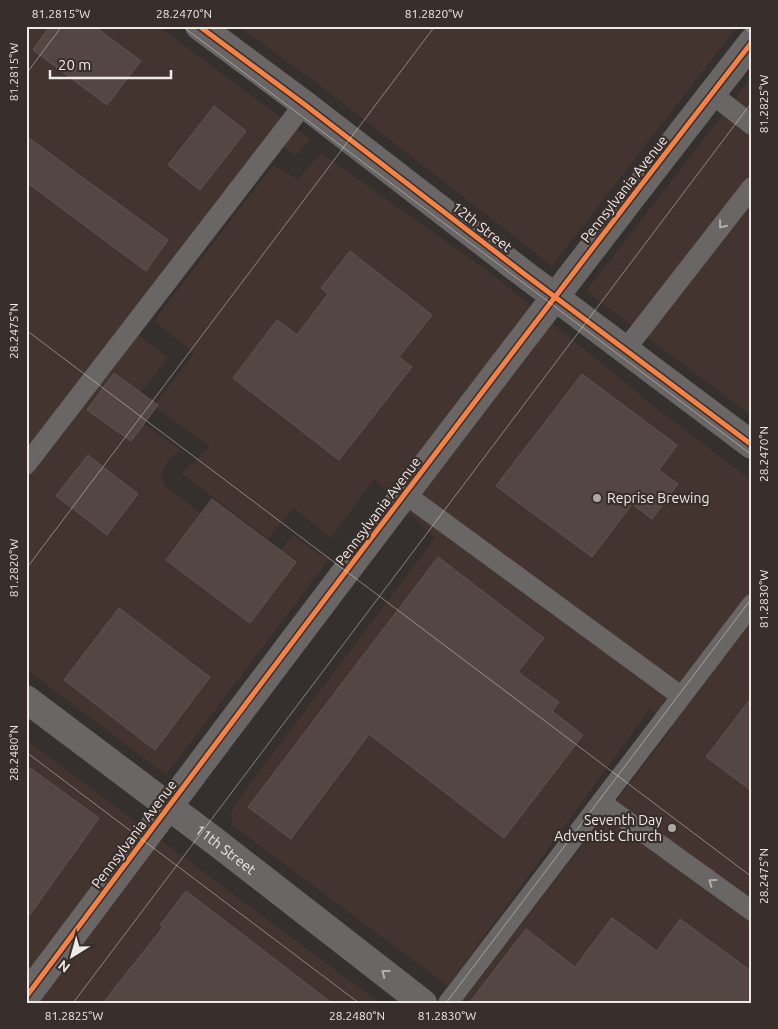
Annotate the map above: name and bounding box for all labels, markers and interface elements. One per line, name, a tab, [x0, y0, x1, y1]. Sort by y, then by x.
text: 81.2815°W	[32, 7, 90, 20]
text: 28.2470°N	[156, 7, 212, 20]
text: 81.2820°W	[405, 7, 463, 20]
text: 81.2815°W	[7, 43, 20, 101]
scale bar	[50, 48, 171, 80]
text: 20 m	[58, 56, 91, 73]
text: 81.2825°W	[757, 75, 770, 133]
street label: Pennsylvania Avenue	[577, 132, 671, 246]
street label: 12th Street	[449, 199, 516, 256]
one-way arrow	[719, 219, 727, 228]
text: 28.2475°N	[7, 303, 20, 359]
text: 28.2470°N	[757, 426, 770, 482]
street label: Pennsylvania Avenue	[332, 454, 424, 568]
place label: Reprise Brewing	[607, 490, 710, 506]
marker: Reprise Brewing	[591, 492, 603, 504]
text: 81.2820°W	[7, 539, 20, 597]
text: 81.2830°W	[757, 570, 770, 628]
text: 28.2480°N	[7, 725, 20, 781]
street label: Pennsylvania Avenue	[88, 777, 180, 891]
place label: Seventh Day Adventist Church	[554, 812, 662, 844]
street label: 11th Street	[192, 821, 259, 878]
marker: Seventh Day Adventist Church	[666, 822, 678, 834]
text: 28.2475°N	[757, 848, 770, 904]
one-way arrow	[708, 879, 718, 888]
north arrow	[48, 932, 98, 982]
text: N	[55, 957, 73, 976]
one-way arrow	[381, 969, 390, 978]
text: 81.2825°W	[45, 1009, 103, 1022]
text: 28.2480°N	[329, 1009, 385, 1022]
text: 81.2830°W	[418, 1009, 476, 1022]

